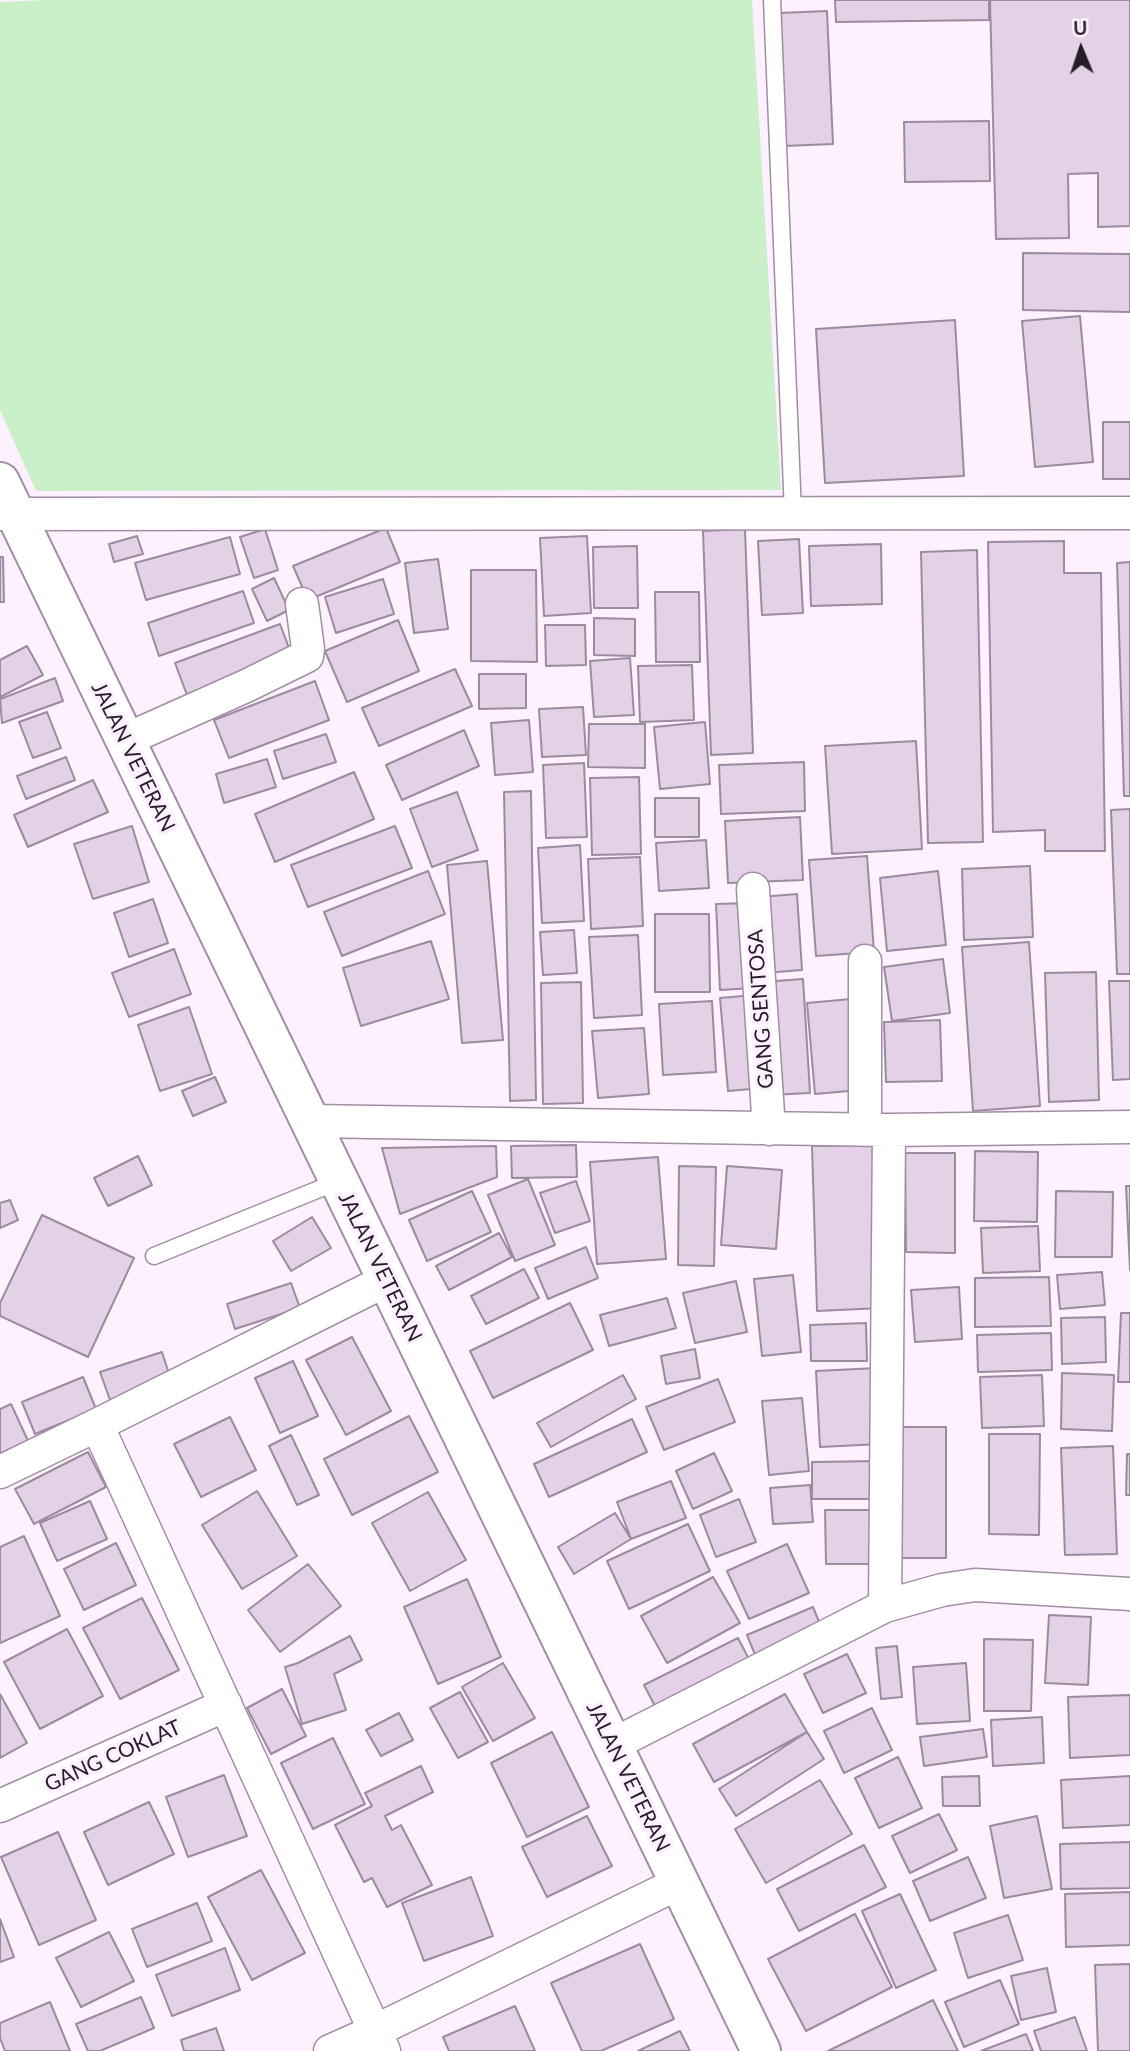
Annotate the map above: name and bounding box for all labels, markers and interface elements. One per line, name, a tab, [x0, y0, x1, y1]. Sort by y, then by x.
north arrow	[1046, 14, 1116, 84]
text: U	[1073, 16, 1088, 39]
street label: JALAN VETERAN	[86, 678, 180, 836]
street label: GANG SENTOSA	[743, 929, 779, 1089]
street label: JALAN VETERAN	[333, 1188, 427, 1346]
street label: JALAN VETERAN	[581, 1698, 675, 1856]
street label: GANG COKLAT	[41, 1715, 185, 1797]

